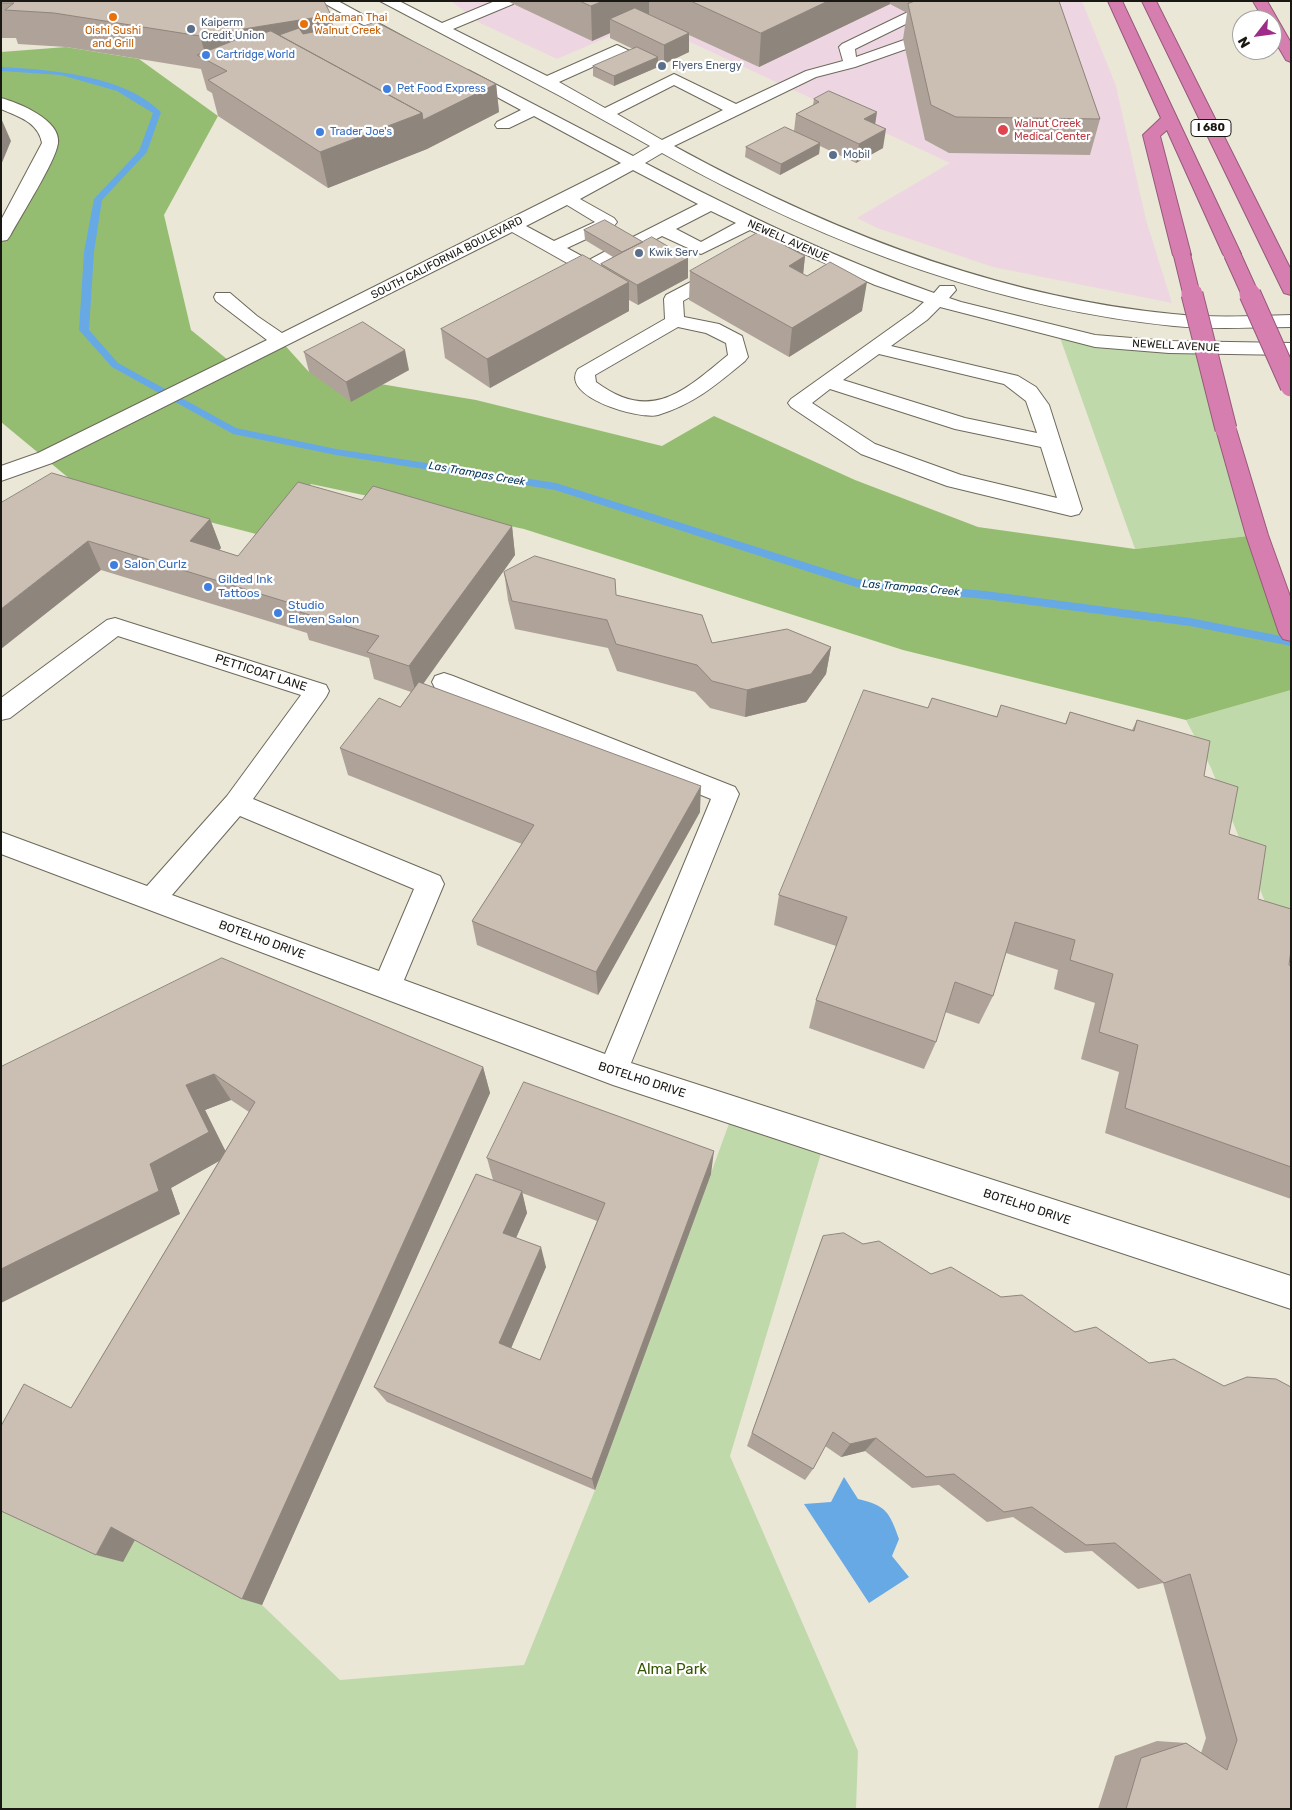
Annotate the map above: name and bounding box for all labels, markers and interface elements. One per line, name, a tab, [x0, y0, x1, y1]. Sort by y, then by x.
north arrow	[1232, 10, 1282, 60]
marker: Oishi Sushi and Grill	[107, 11, 119, 23]
place label: Andaman Thai Walnut Creek	[314, 11, 387, 37]
place label: Kaiperm Credit Union	[201, 16, 265, 42]
marker: Andaman Thai Walnut Creek	[298, 18, 310, 30]
marker: Kaiperm Credit Union	[185, 23, 197, 35]
place label: Oishi Sushi and Grill	[85, 24, 141, 50]
text: N	[1235, 34, 1254, 51]
place label: Cartridge World	[216, 48, 295, 62]
marker: Cartridge World	[200, 49, 212, 61]
place label: Flyers Energy	[672, 59, 742, 73]
marker: Flyers Energy	[656, 60, 668, 72]
place label: Pet Food Express	[397, 82, 486, 96]
marker: Pet Food Express	[381, 83, 393, 95]
place label: Walnut Creek Medical Center	[1014, 117, 1090, 143]
road number: I 680	[1191, 120, 1231, 136]
marker: Walnut Creek Medical Center	[996, 123, 1010, 137]
place label: Trader Joe's	[330, 125, 392, 139]
marker: Trader Joe's	[314, 126, 326, 138]
place label: Mobil	[843, 148, 870, 162]
marker: Mobil	[827, 149, 839, 161]
street label: SOUTH CALIFORNIA BOULEVARD	[369, 214, 525, 302]
street label: NEWELL AVENUE	[745, 217, 831, 265]
place label: Kwik Serv	[649, 246, 698, 260]
marker: Kwik Serv	[633, 247, 645, 259]
street label: NEWELL AVENUE	[1132, 337, 1220, 355]
water label: Las Trampas Creek	[428, 459, 526, 489]
place label: Salon Curlz	[124, 558, 187, 572]
marker: Salon Curlz	[108, 559, 120, 571]
place label: Gilded Ink Tattoos	[218, 573, 273, 601]
water label: Las Trampas Creek	[862, 577, 960, 599]
marker: Gilded Ink Tattoos	[202, 581, 214, 593]
place label: Studio Eleven Salon	[288, 599, 359, 627]
marker: Studio Eleven Salon	[272, 607, 284, 619]
street label: PETTICOAT LANE	[213, 651, 309, 695]
street label: BOTELHO DRIVE	[217, 918, 307, 962]
street label: BOTELHO DRIVE	[596, 1059, 688, 1101]
street label: BOTELHO DRIVE	[981, 1186, 1073, 1228]
park label: Alma Park	[637, 1661, 707, 1679]

